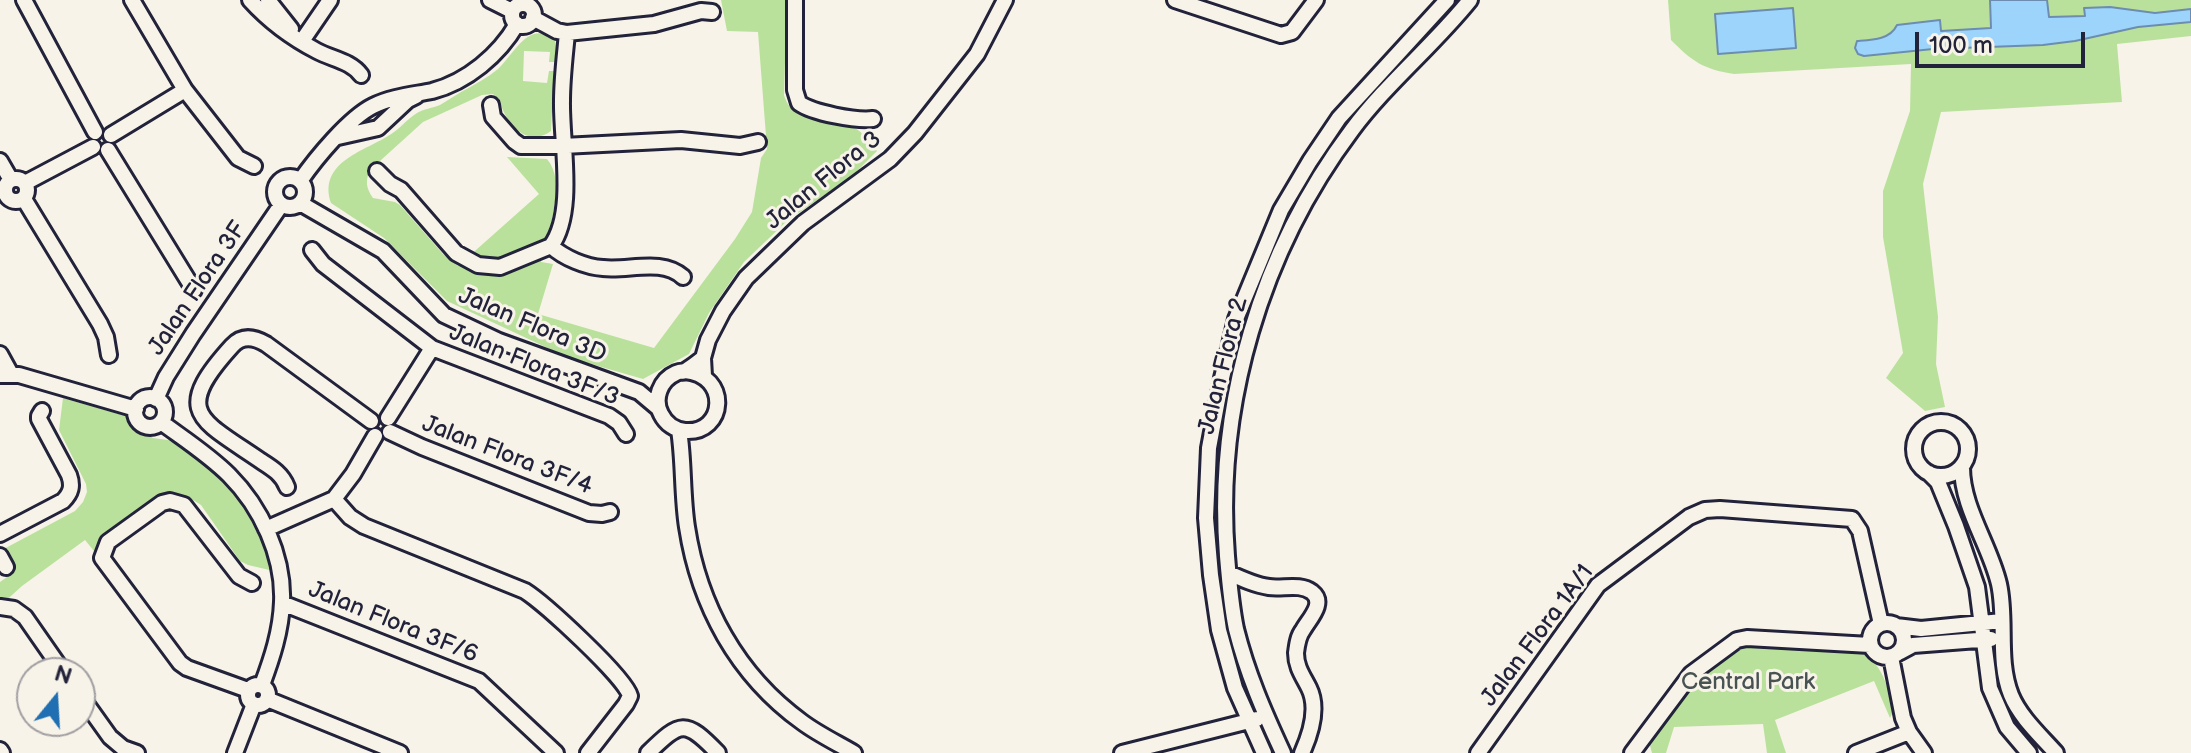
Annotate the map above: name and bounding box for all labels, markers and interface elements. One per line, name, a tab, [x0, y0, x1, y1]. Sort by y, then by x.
scale bar	[1919, 16, 2089, 66]
text: 100 m	[1929, 31, 1993, 60]
street label: Jalan Flora 3	[760, 126, 888, 236]
street label: Jalan Flora 3F	[143, 217, 253, 361]
street label: Jalan Flora 3D	[454, 282, 610, 370]
street label: Jalan Flora 2	[1193, 295, 1255, 437]
street label: Jalan Flora 3F/3	[445, 319, 623, 413]
street label: Jalan Flora 3F/4	[418, 410, 596, 502]
street label: Jalan Flora 1A/1	[1475, 560, 1601, 712]
street label: Jalan Flora 3F/6	[304, 576, 482, 670]
north arrow	[16, 657, 96, 737]
text: N	[51, 660, 75, 691]
park label: Central Park	[1681, 669, 1815, 697]

